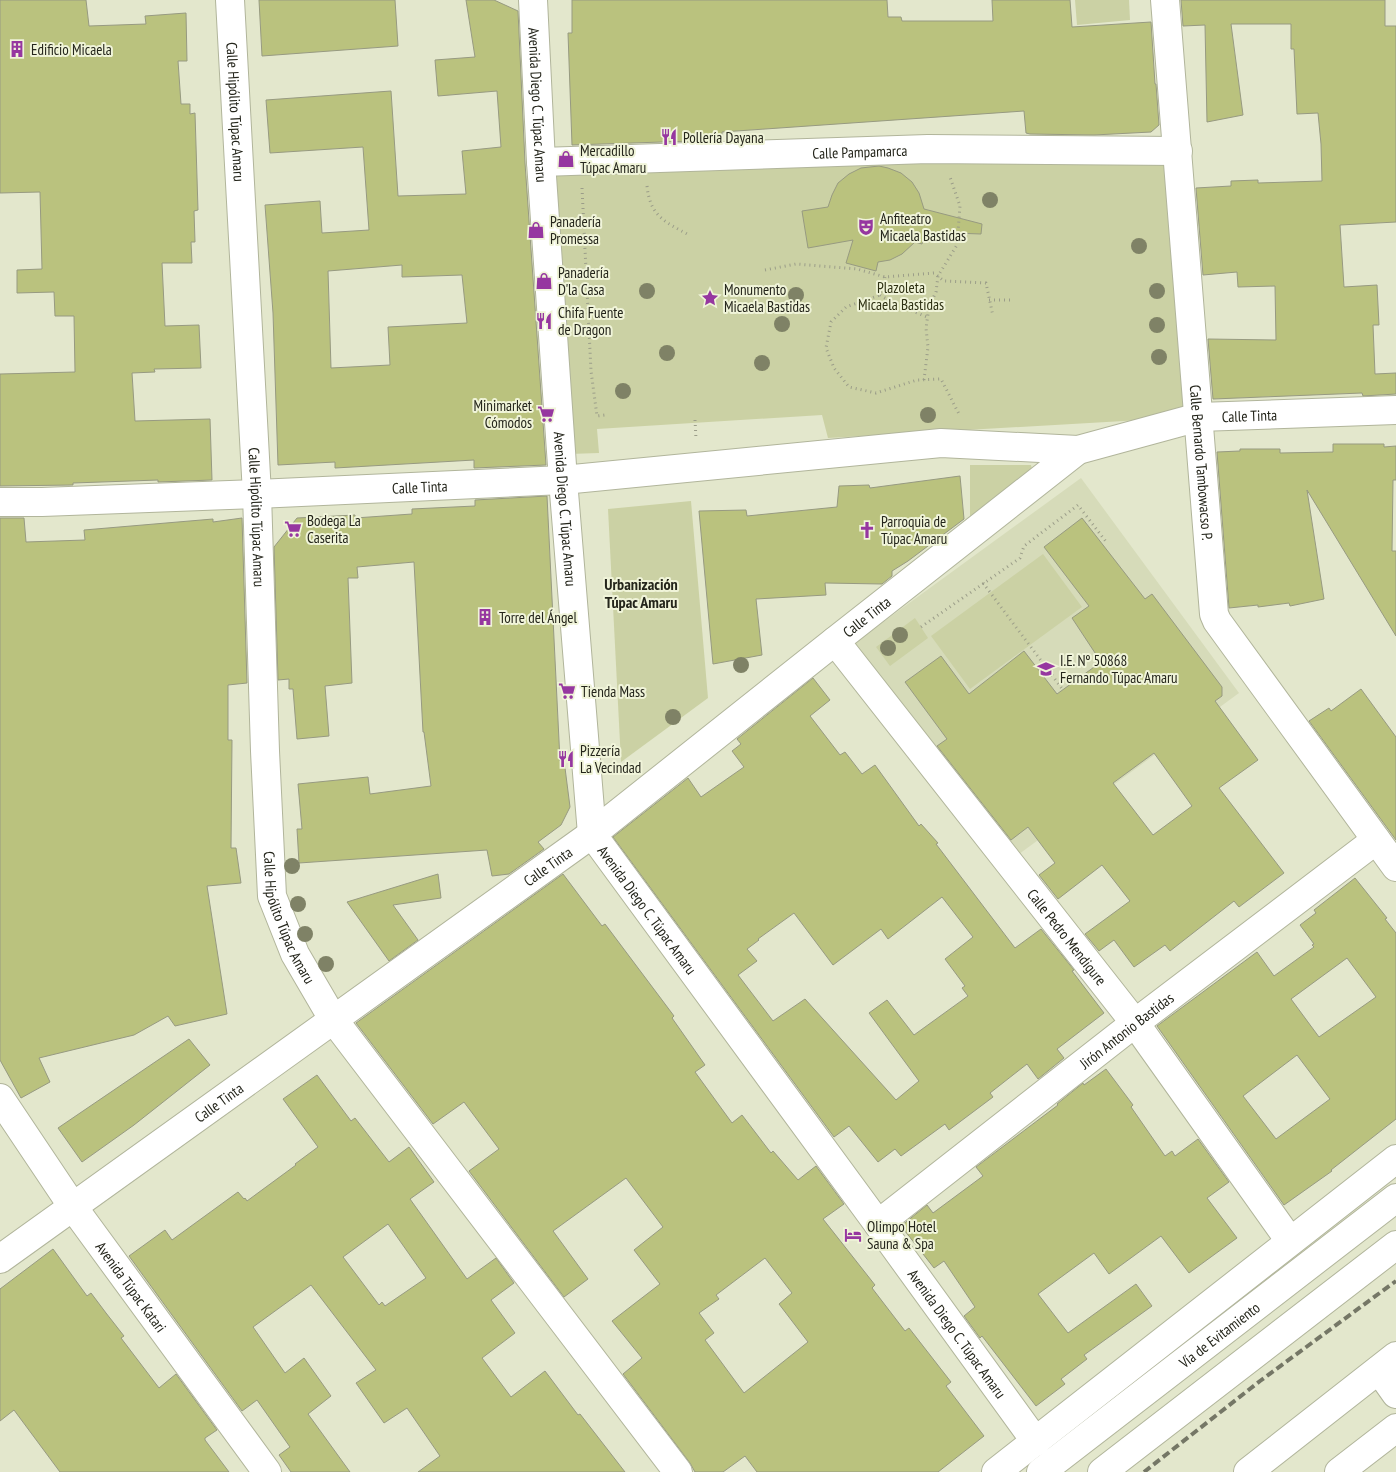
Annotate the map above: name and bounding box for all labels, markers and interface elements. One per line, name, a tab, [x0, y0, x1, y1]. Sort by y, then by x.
street label: Avenida Diego C. Túpac Amaru	[525, 27, 552, 183]
building icon: Edificio Micaela	[7, 39, 27, 59]
place label: Edificio Micaela	[31, 40, 112, 59]
street label: Calle Hipólito Túpac Amaru	[223, 42, 249, 182]
restaurant icon: Pollería Dayana	[659, 127, 679, 147]
place label: Pollería Dayana	[683, 128, 764, 147]
street label: Calle Pampamarca	[812, 140, 908, 162]
place label: Mercadillo Túpac Amaru	[580, 141, 646, 177]
shop icon: Mercadillo Túpac Amaru	[556, 149, 576, 169]
place label: Anfiteatro Micaela Bastidas	[880, 209, 966, 245]
place label: Panadería Promessa	[550, 212, 601, 248]
theatre icon: Anfiteatro Micaela Bastidas	[856, 217, 876, 237]
shop icon: Panadería Promessa	[526, 220, 546, 240]
place label: Panadería D'la Casa	[558, 263, 609, 299]
shop icon: Panadería D'la Casa	[534, 271, 554, 291]
park label: Plazoleta Micaela Bastidas	[858, 278, 944, 314]
place label: Monumento Micaela Bastidas	[724, 280, 810, 316]
place icon: Monumento Micaela Bastidas	[700, 288, 720, 308]
place label: Chifa Fuente de Dragon	[558, 303, 623, 339]
restaurant icon: Chifa Fuente de Dragon	[534, 311, 554, 331]
street label: Calle Bernardo Tambowacso P.	[1186, 384, 1218, 541]
place label: Minimarket Cómodos	[473, 396, 532, 432]
supermarket icon: Minimarket Cómodos	[536, 404, 556, 424]
street label: Calle Tinta	[1221, 405, 1277, 426]
street label: Avenida Diego C. Túpac Amaru	[550, 431, 581, 587]
street label: Calle Hipólito Túpac Amaru	[245, 447, 269, 587]
street label: Calle Tinta	[392, 476, 448, 497]
place label: Bodega La Caserita	[307, 511, 361, 547]
place label: Parroquia de Túpac Amaru	[881, 512, 947, 548]
supermarket icon: Bodega La Caserita	[283, 519, 303, 539]
church icon: Parroquia de Túpac Amaru	[857, 520, 877, 540]
district label: Urbanización Túpac Amaru	[604, 574, 678, 612]
street label: Calle Tinta	[839, 592, 894, 641]
building icon: Torre del Ángel	[475, 607, 495, 627]
place label: Torre del Ángel	[499, 608, 578, 627]
place label: I.E. Nº 50868 Fernando Túpac Amaru	[1060, 651, 1178, 687]
school or university icon: I.E. Nº 50868 Fernando Túpac Amaru	[1036, 659, 1056, 679]
supermarket icon: Tienda Mass	[557, 681, 577, 701]
place label: Tienda Mass	[581, 682, 645, 701]
place label: Pizzería La Vecindad	[580, 741, 641, 777]
restaurant icon: Pizzería La Vecindad	[556, 749, 576, 769]
street label: Avenida Diego C. Túpac Amaru	[594, 841, 701, 978]
street label: Calle Tinta	[519, 842, 576, 890]
street label: Calle Hipólito Túpac Amaru	[260, 851, 320, 987]
street label: Calle Pedro Mendigure	[1024, 885, 1111, 989]
street label: Jirón Antonio Bastidas	[1075, 988, 1177, 1073]
street label: Calle Tinta	[190, 1078, 247, 1126]
place label: Olimpo Hotel Sauna & Spa	[867, 1217, 937, 1253]
hotel icon: Olimpo Hotel Sauna & Spa	[843, 1225, 863, 1245]
street label: Avenida Túpac Katari	[92, 1238, 171, 1336]
street label: Avenida Diego C. Túpac Amaru	[904, 1265, 1011, 1402]
street label: Vía de Evitamiento	[1174, 1297, 1263, 1372]

